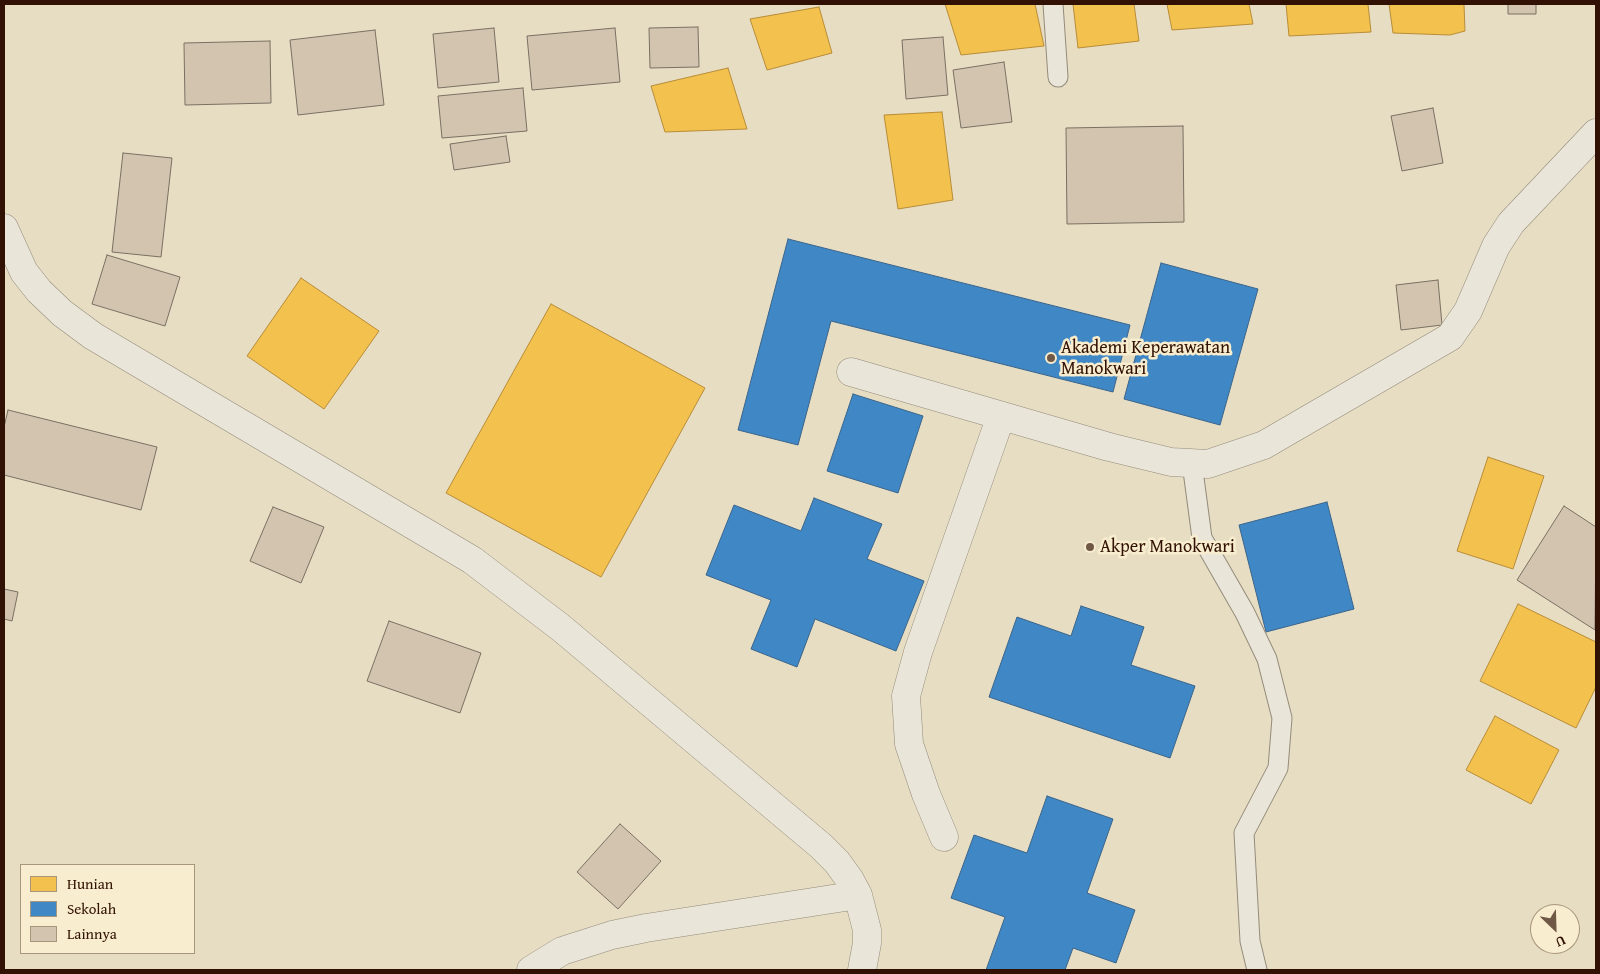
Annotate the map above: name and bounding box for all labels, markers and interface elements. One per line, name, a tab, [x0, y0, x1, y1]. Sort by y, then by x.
place label: Akademi Keperawatan Manokwari	[1061, 337, 1230, 379]
marker: Akademi Keperawatan Manokwari	[1045, 352, 1057, 364]
place label: Akper Manokwari	[1100, 536, 1235, 558]
marker: Akper Manokwari	[1084, 541, 1096, 553]
legend	[20, 864, 195, 954]
text: Hunian	[67, 873, 113, 894]
text: Sekolah	[67, 898, 116, 919]
north arrow	[1530, 904, 1580, 954]
text: Lainnya	[67, 923, 117, 944]
text: U	[1552, 931, 1569, 953]

